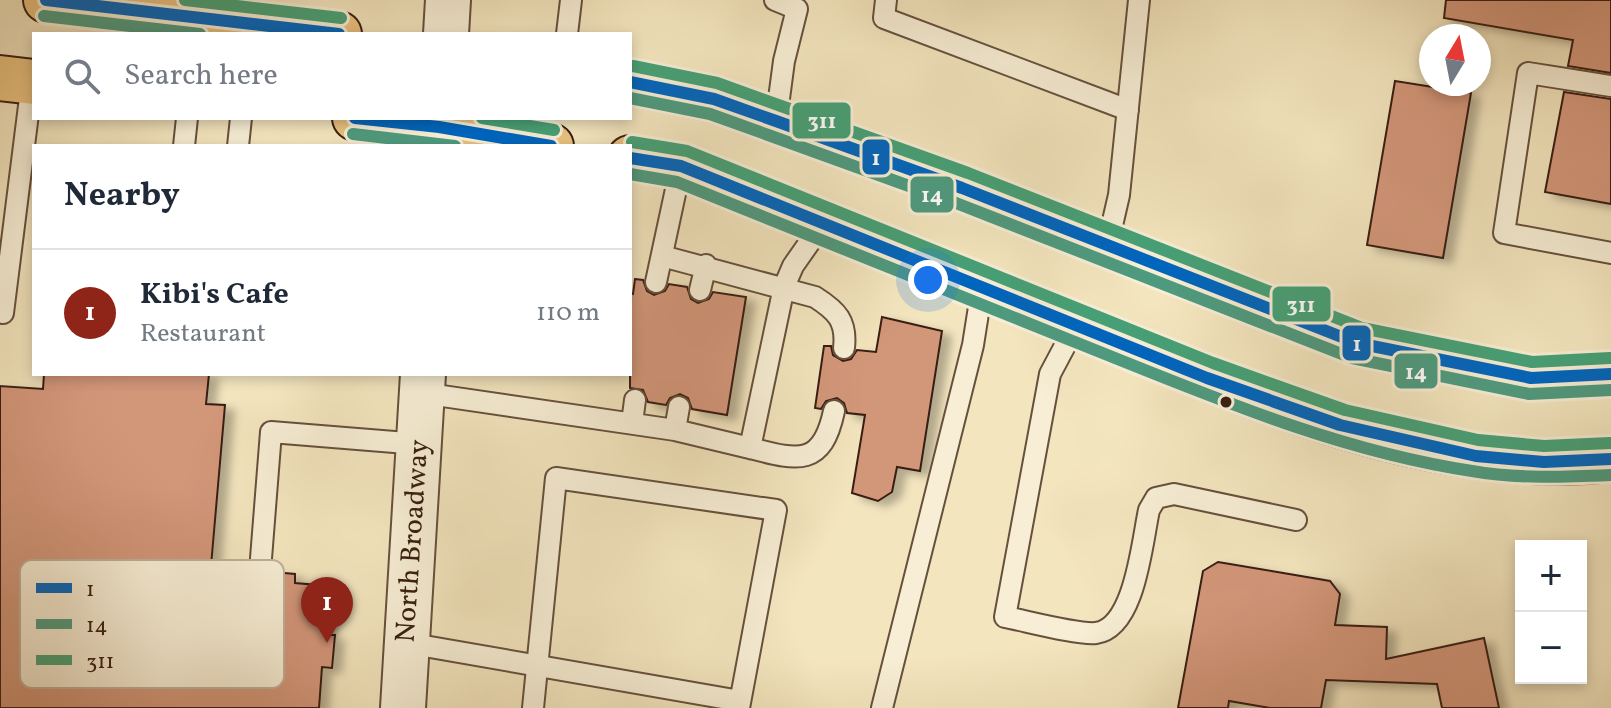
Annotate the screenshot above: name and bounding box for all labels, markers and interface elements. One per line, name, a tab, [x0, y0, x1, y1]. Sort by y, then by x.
north arrow	[1419, 24, 1491, 96]
search box	[32, 32, 632, 120]
icon: search	[60, 54, 104, 98]
text: Search here	[124, 55, 278, 97]
line badge: 311	[791, 101, 852, 140]
text: 311	[808, 107, 836, 138]
line badge: 1	[861, 138, 891, 176]
text: 1	[872, 144, 880, 175]
text: Nearby	[64, 173, 180, 220]
line badge: 14	[909, 175, 955, 214]
text: 14	[921, 181, 943, 212]
your location	[908, 260, 948, 300]
text: Kibi's Cafe	[140, 274, 289, 316]
line badge: 311	[1271, 285, 1332, 323]
text: 311	[1287, 291, 1315, 322]
text: 1	[85, 295, 95, 331]
text: 110 m	[536, 295, 600, 331]
text: Restaurant	[140, 316, 266, 352]
line badge: 1	[1341, 324, 1372, 362]
text: 1	[1353, 330, 1361, 361]
line badge: 14	[1393, 352, 1439, 390]
text: 14	[1405, 358, 1427, 389]
unlabelled marker	[1218, 394, 1234, 410]
street label: North Broadway	[386, 438, 440, 644]
map controls	[1515, 540, 1587, 684]
button: +	[1515, 540, 1587, 612]
legend	[20, 560, 284, 688]
text: 1	[86, 575, 95, 606]
pin: 1	[301, 577, 353, 643]
text: 14	[86, 611, 108, 642]
button: −	[1515, 612, 1587, 684]
text: 311	[86, 647, 114, 678]

